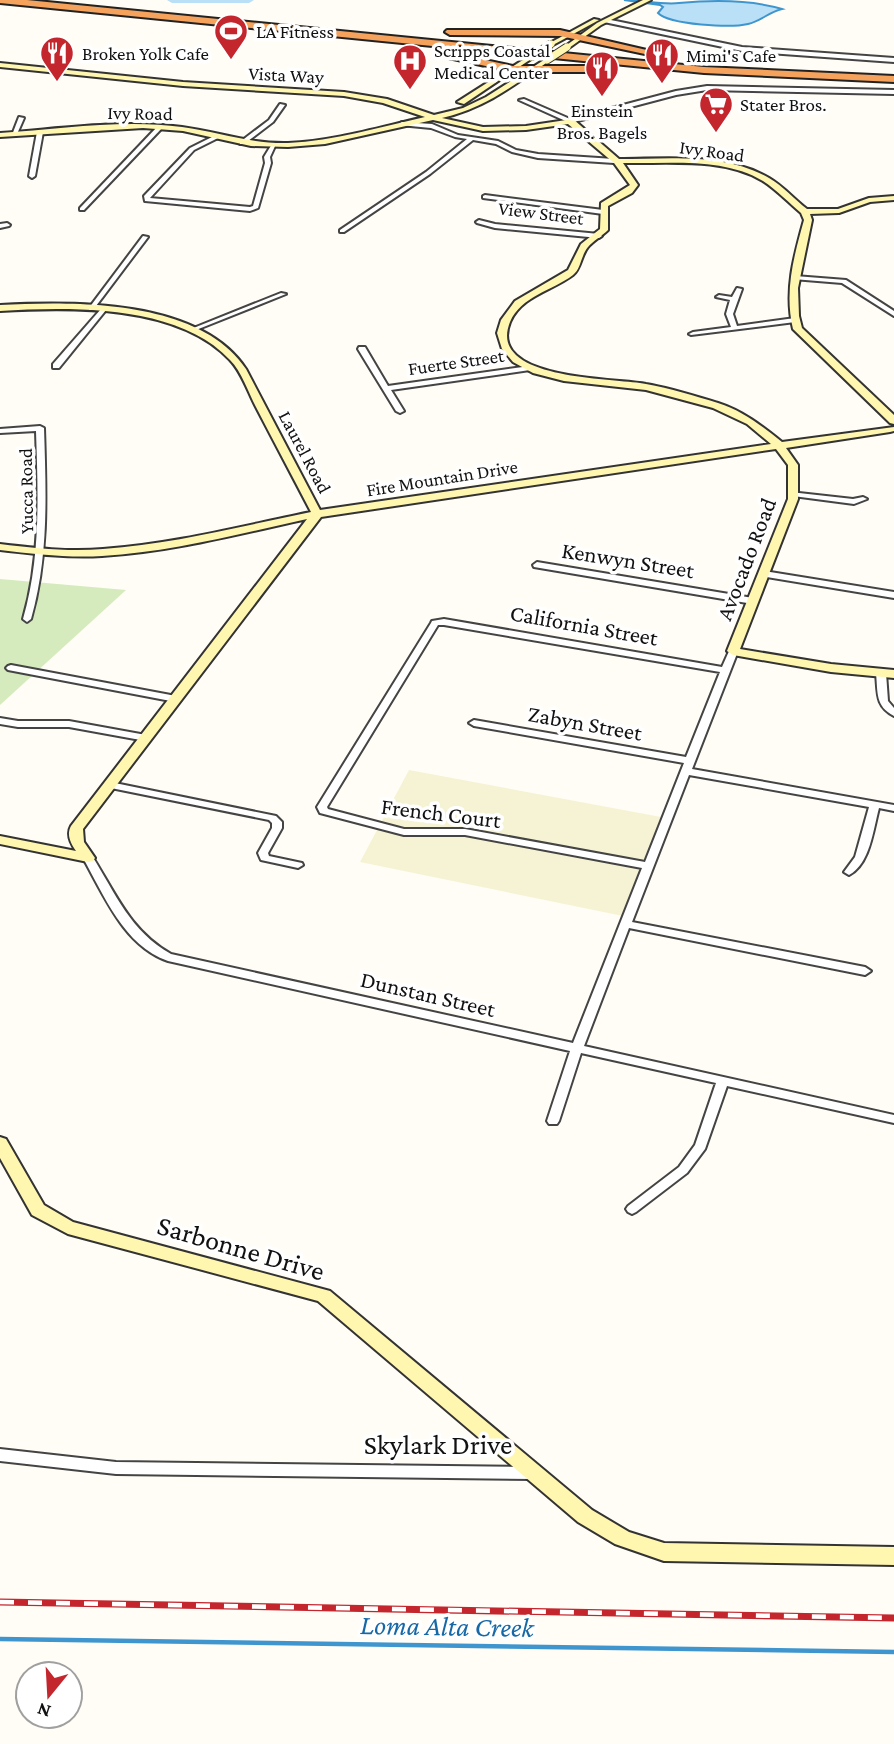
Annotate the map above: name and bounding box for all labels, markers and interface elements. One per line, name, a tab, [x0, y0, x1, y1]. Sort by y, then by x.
sports icon: LA Fitness	[212, 12, 250, 61]
place label: LA Fitness	[256, 21, 334, 42]
restaurant icon: Broken Yolk Cafe	[38, 34, 76, 83]
restaurant icon: Mimi's Cafe	[643, 36, 681, 85]
place label: Scripps Coastal Medical Center	[434, 40, 550, 83]
hospital icon: Scripps Coastal Medical Center	[391, 42, 429, 91]
place label: Broken Yolk Cafe	[82, 43, 209, 64]
place label: Mimi's Cafe	[686, 45, 776, 66]
restaurant icon: Einstein Bros. Bagels	[583, 49, 621, 98]
street label: Vista Way	[248, 63, 325, 87]
supermarket icon: Stater Bros.	[697, 85, 735, 134]
place label: Stater Bros.	[740, 94, 827, 115]
place label: Einstein Bros. Bagels	[557, 100, 647, 143]
street label: Ivy Road	[107, 102, 173, 124]
street label: Ivy Road	[678, 136, 746, 166]
street label: View Street	[497, 197, 586, 229]
street label: Fuerte Street	[407, 345, 506, 379]
street label: Laurel Road	[275, 407, 335, 497]
street label: Yucca Road	[15, 448, 37, 534]
street label: Fire Mountain Drive	[365, 456, 519, 500]
street label: Avocado Road	[711, 494, 781, 624]
street label: Kenwyn Street	[560, 537, 696, 583]
street label: California Street	[508, 599, 660, 651]
street label: Zabyn Street	[526, 700, 645, 746]
street label: French Court	[380, 793, 503, 833]
street label: Dunstan Street	[358, 966, 498, 1022]
street label: Sarbonne Drive	[154, 1209, 328, 1287]
street label: Skylark Drive	[364, 1429, 512, 1460]
water label: Loma Alta Creek	[360, 1609, 536, 1643]
north arrow	[14, 1660, 84, 1730]
text: N	[34, 1699, 53, 1723]

